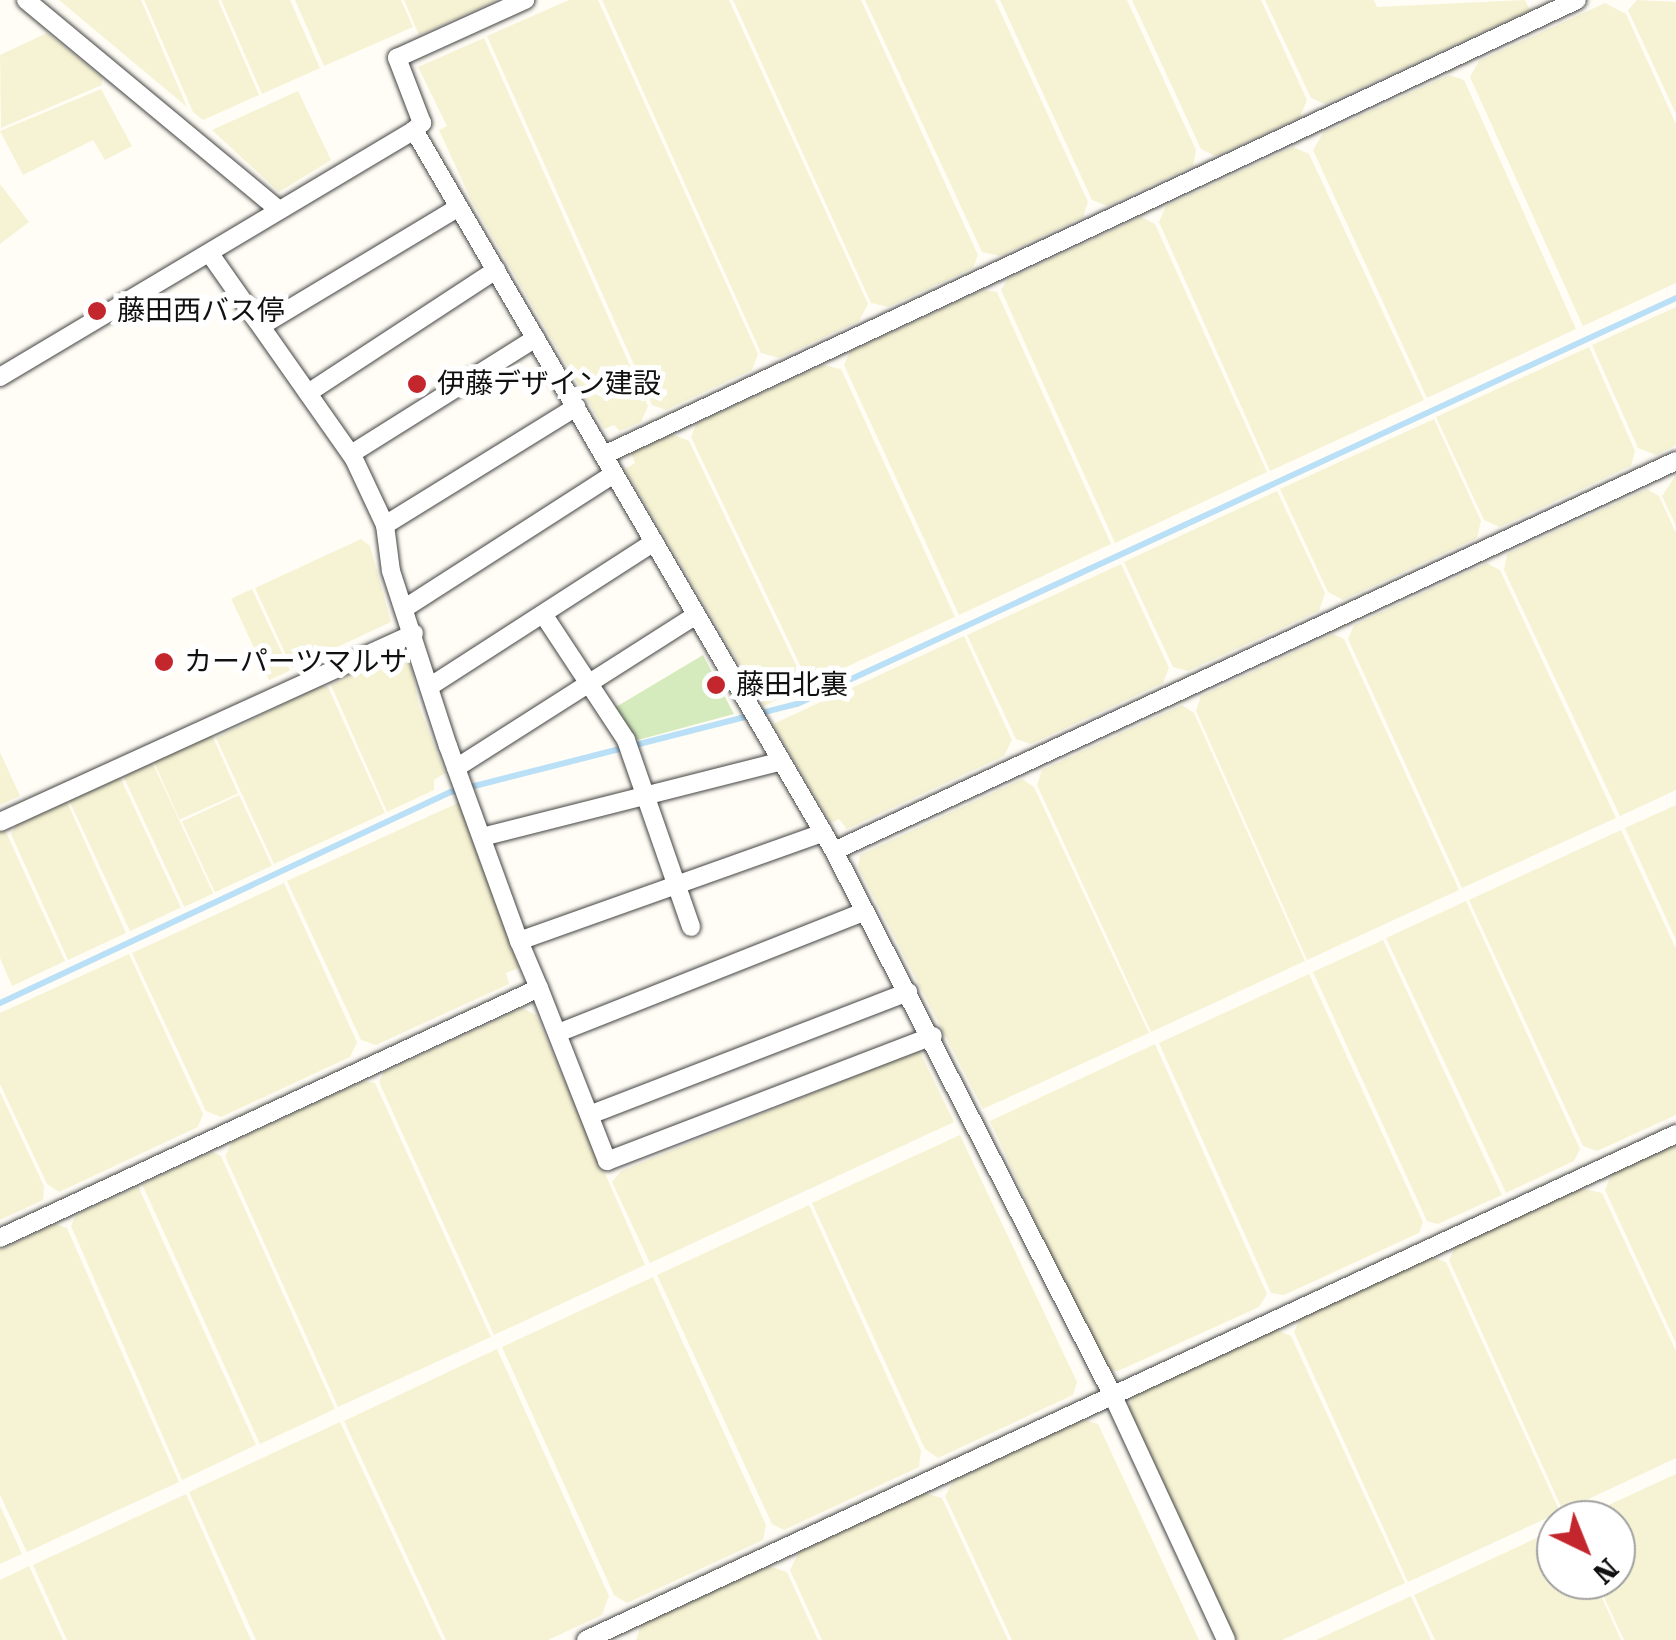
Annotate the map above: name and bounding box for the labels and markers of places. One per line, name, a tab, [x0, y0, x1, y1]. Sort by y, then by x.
place label: 藤田西バス停	[117, 294, 285, 328]
marker: 藤田西バス停	[86, 300, 108, 322]
place label: 伊藤デザイン建設	[437, 367, 661, 401]
marker: 伊藤デザイン建設	[406, 373, 428, 395]
place label: カーパーツマルサ	[184, 645, 408, 679]
marker: カーパーツマルサ	[153, 651, 175, 673]
place label: 藤田北裏	[736, 668, 848, 702]
marker: 藤田北裏	[705, 674, 727, 696]

